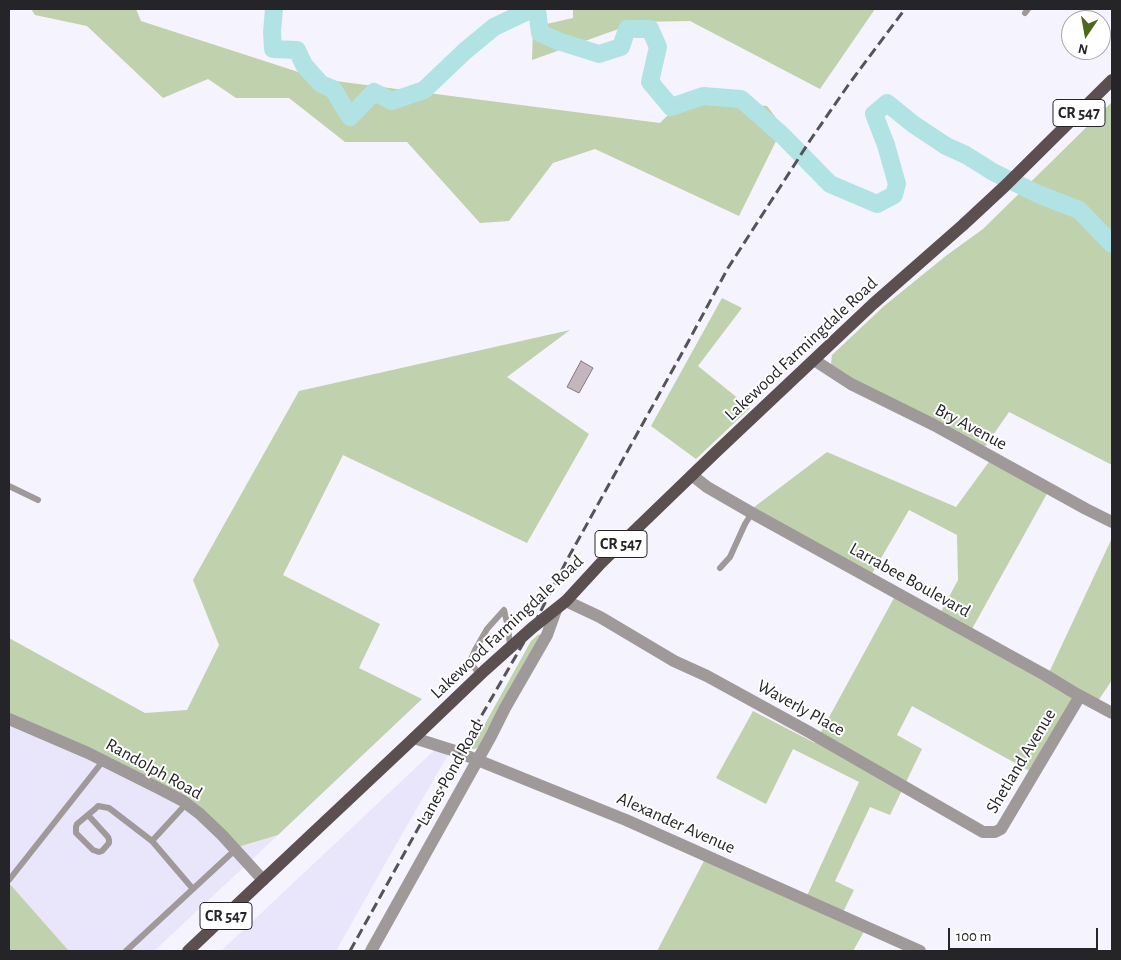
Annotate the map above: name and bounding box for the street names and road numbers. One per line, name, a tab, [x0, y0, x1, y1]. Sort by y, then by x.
road number: CR 547	[1053, 100, 1105, 126]
street label: Lakewood Farmingdale Road	[720, 273, 882, 425]
street label: Bry Avenue	[931, 399, 1011, 455]
road number: CR 547	[595, 530, 647, 558]
street label: Larrabee Boulevard	[846, 538, 974, 622]
street label: Lakewood Farmingdale Road	[426, 551, 588, 703]
street label: Waverly Place	[753, 675, 849, 741]
street label: Shetland Avenue	[981, 705, 1061, 817]
street label: Lanes Pond Road	[412, 716, 488, 830]
street label: Randolph Road	[102, 734, 206, 804]
street label: Alexander Avenue	[614, 787, 738, 859]
road number: CR 547	[200, 902, 252, 929]

